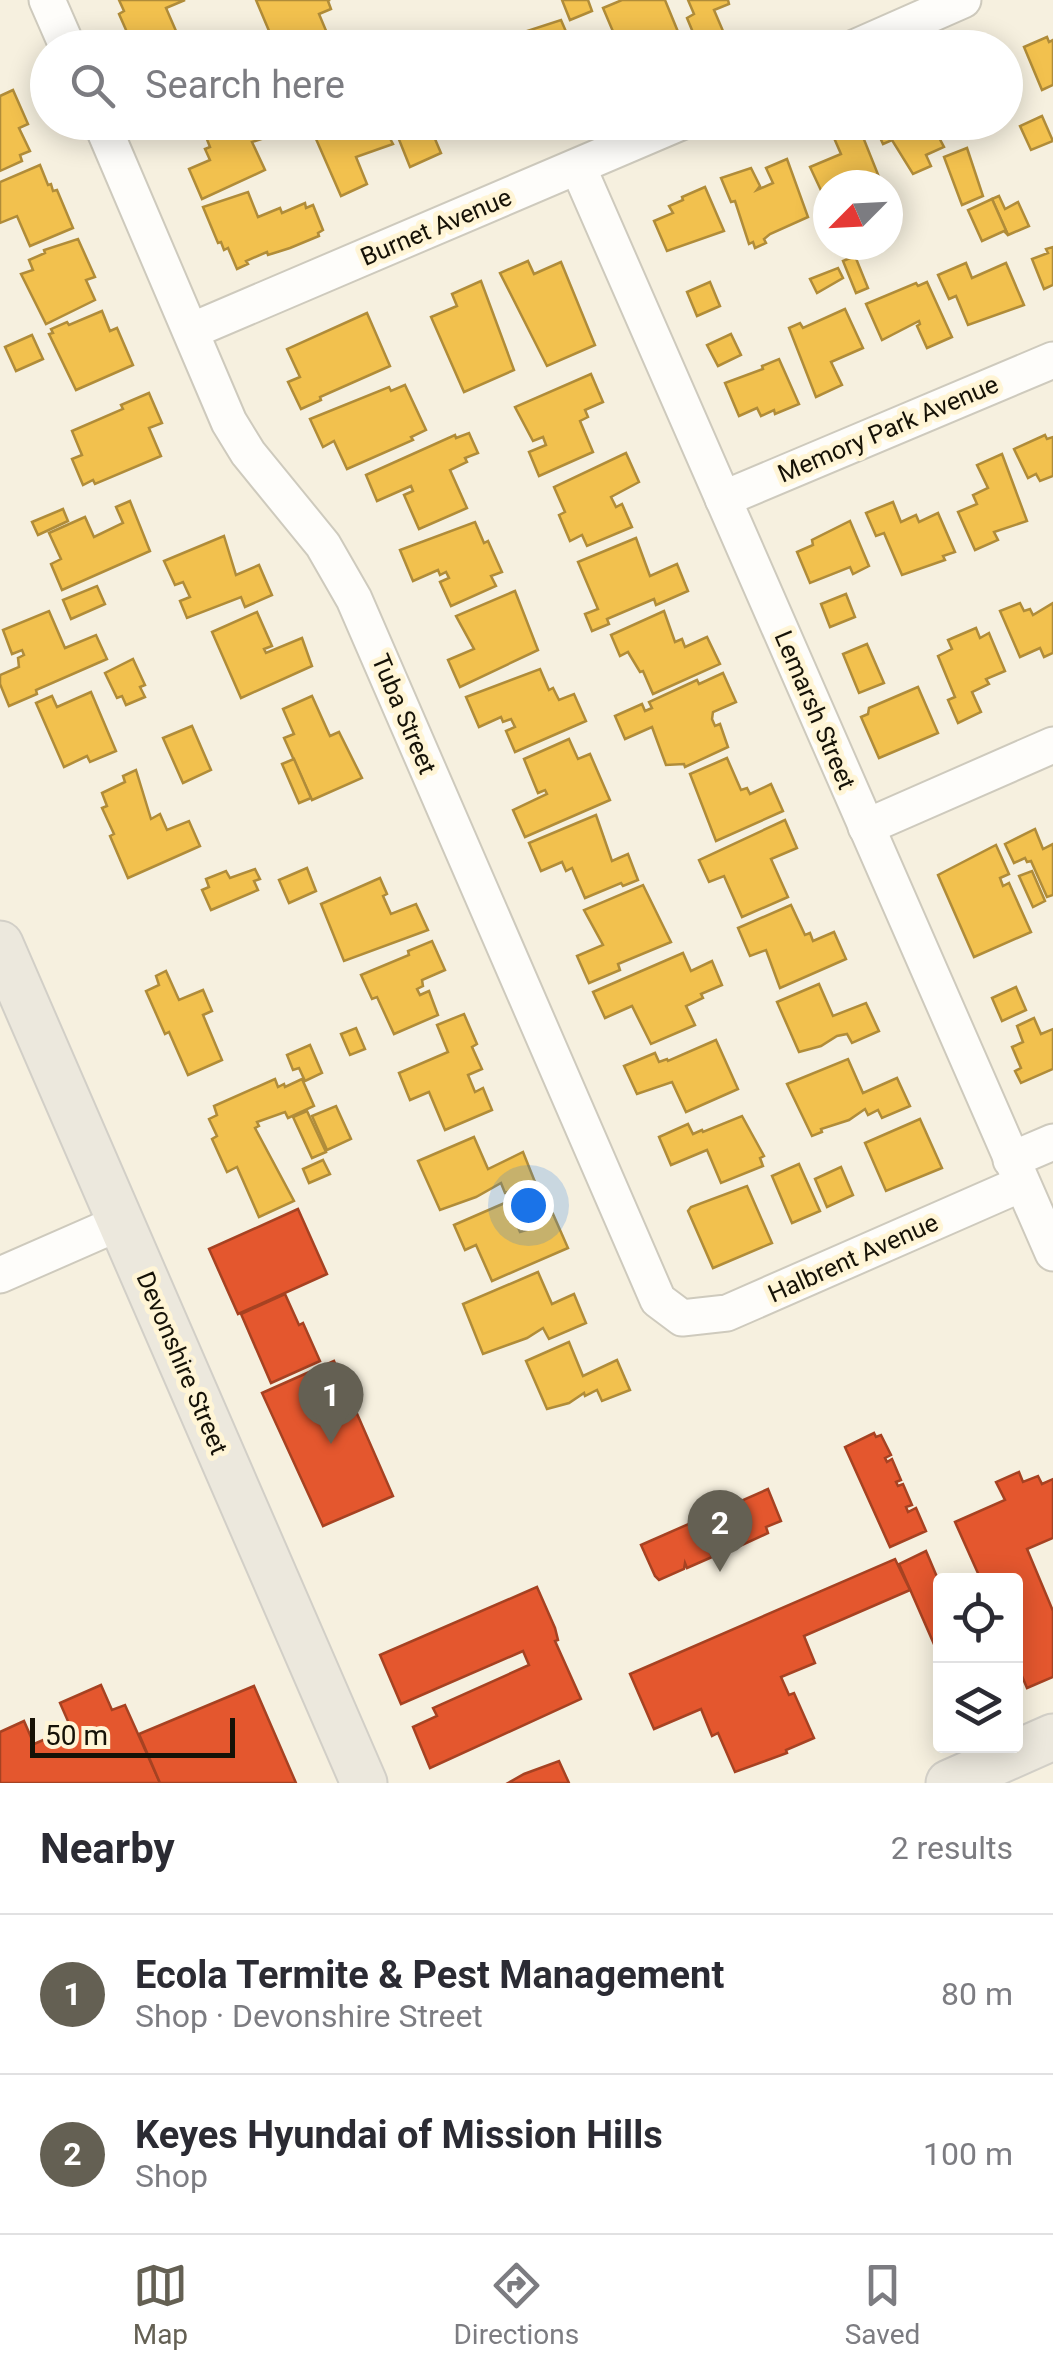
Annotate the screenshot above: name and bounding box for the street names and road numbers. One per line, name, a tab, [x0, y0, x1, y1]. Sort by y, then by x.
street label: Burnet Avenue	[356, 182, 516, 272]
street label: Memory Park Avenue	[774, 369, 1002, 489]
street label: Lemarsh Street	[769, 626, 861, 794]
street label: Tuba Street	[366, 650, 442, 778]
street label: Halbrent Avenue	[764, 1208, 942, 1308]
street label: Devonshire Street	[130, 1267, 234, 1459]

